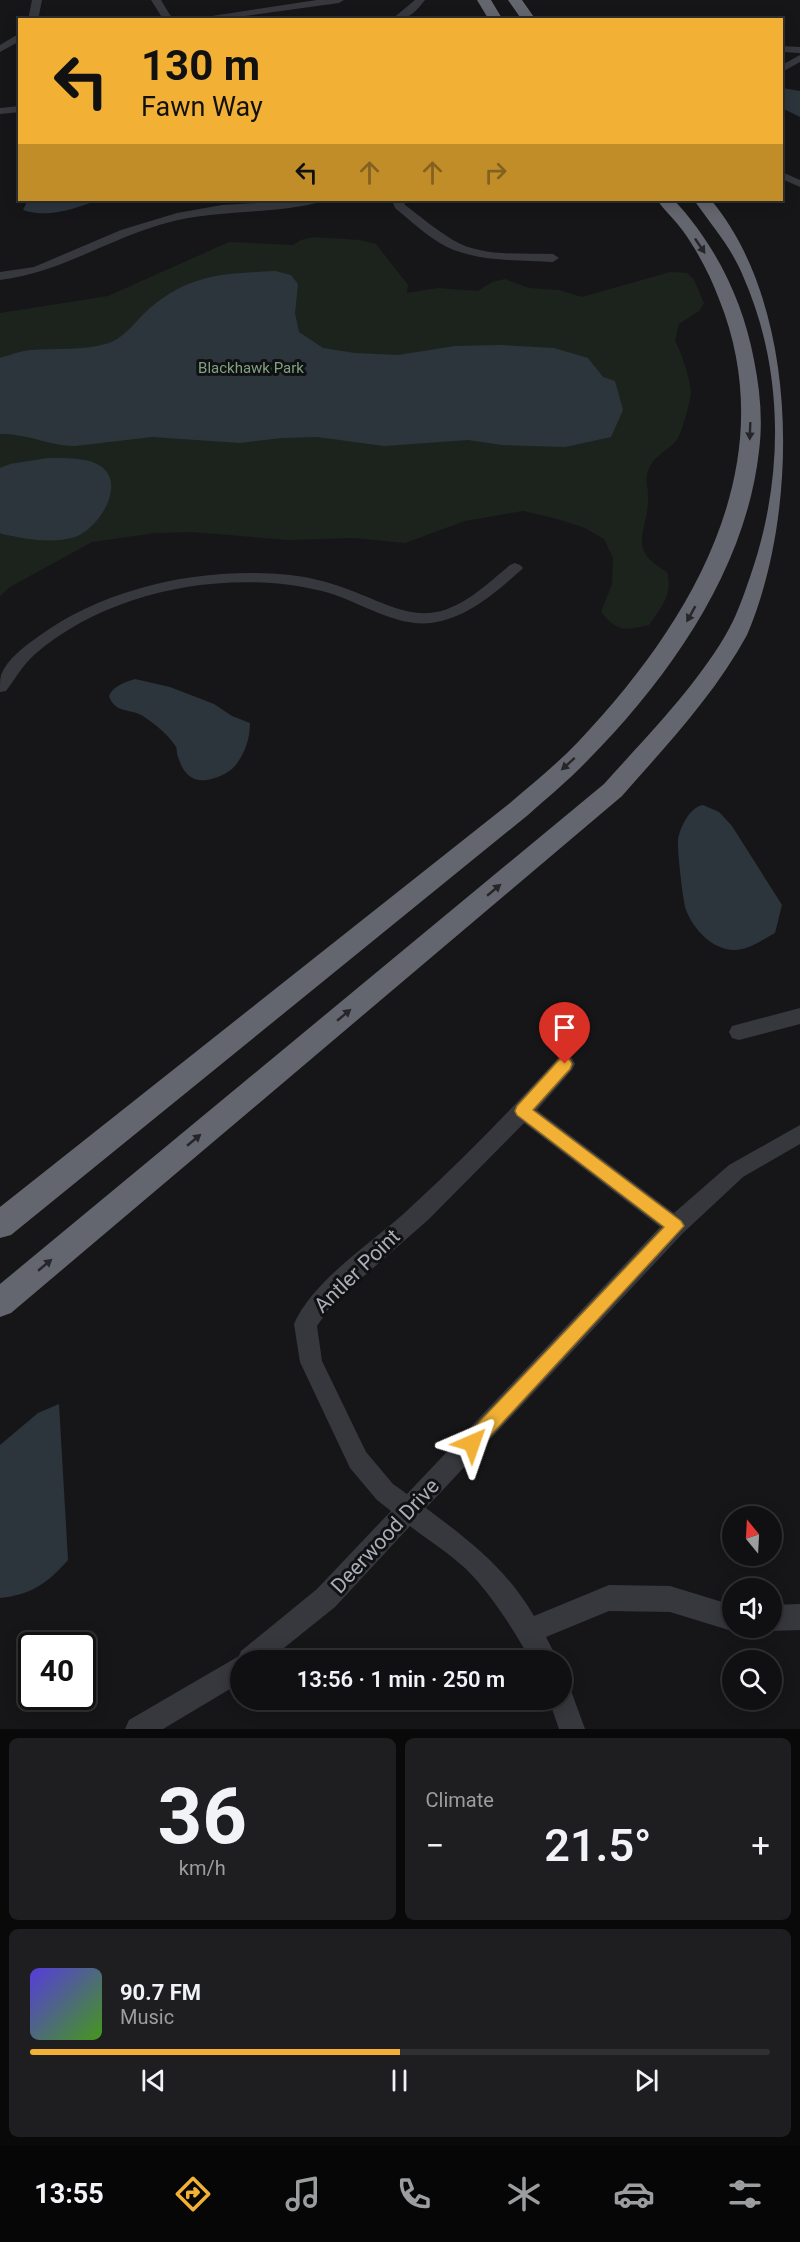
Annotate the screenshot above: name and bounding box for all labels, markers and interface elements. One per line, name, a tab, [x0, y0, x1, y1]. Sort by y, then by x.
text: 130 m	[141, 41, 260, 90]
icon: left	[42, 42, 120, 120]
text: Fawn Way	[141, 91, 263, 123]
icon: left	[290, 156, 323, 189]
icon: ahead	[353, 156, 386, 189]
icon: ahead	[416, 156, 449, 189]
icon: right	[479, 156, 512, 189]
one-way arrow	[694, 238, 705, 255]
park label: Blackhawk Park	[198, 359, 304, 377]
one-way arrow	[745, 421, 755, 440]
one-way arrow	[687, 606, 697, 623]
one-way arrow	[561, 757, 576, 770]
one-way arrow	[486, 884, 501, 897]
pin	[539, 1002, 590, 1064]
one-way arrow	[336, 1009, 351, 1022]
icon: arrive	[548, 1011, 581, 1044]
one-way arrow	[187, 1134, 202, 1147]
street label: Antler Point	[309, 1224, 405, 1318]
one-way arrow	[37, 1259, 52, 1272]
position arrow	[440, 1411, 504, 1475]
street label: Deerwood Drive	[326, 1474, 444, 1598]
north arrow	[722, 1506, 782, 1566]
map controls	[722, 1506, 782, 1710]
button: sound	[722, 1578, 782, 1638]
speed limit sign: 40	[18, 1632, 96, 1710]
button: search	[722, 1650, 782, 1710]
text: 13:56 · 1 min · 250 m	[297, 1667, 505, 1692]
text: 36	[157, 1771, 247, 1862]
text: Climate	[426, 1788, 494, 1812]
text: 21.5°	[544, 1819, 651, 1872]
text: −	[426, 1826, 444, 1865]
text: +	[751, 1826, 770, 1865]
text: km/h	[179, 1856, 226, 1880]
text: 90.7 FM	[120, 1980, 201, 2005]
text: Music	[120, 2005, 174, 2029]
icon: previous	[137, 2064, 170, 2097]
icon: pause	[383, 2064, 416, 2097]
icon: next	[630, 2064, 663, 2097]
icon: directions	[172, 2173, 214, 2215]
icon: music	[282, 2173, 324, 2215]
icon: phone	[393, 2173, 435, 2215]
icon: climate	[503, 2173, 545, 2215]
icon: car	[613, 2173, 655, 2215]
icon: filters	[724, 2173, 766, 2215]
text: 13:55	[34, 2178, 104, 2210]

